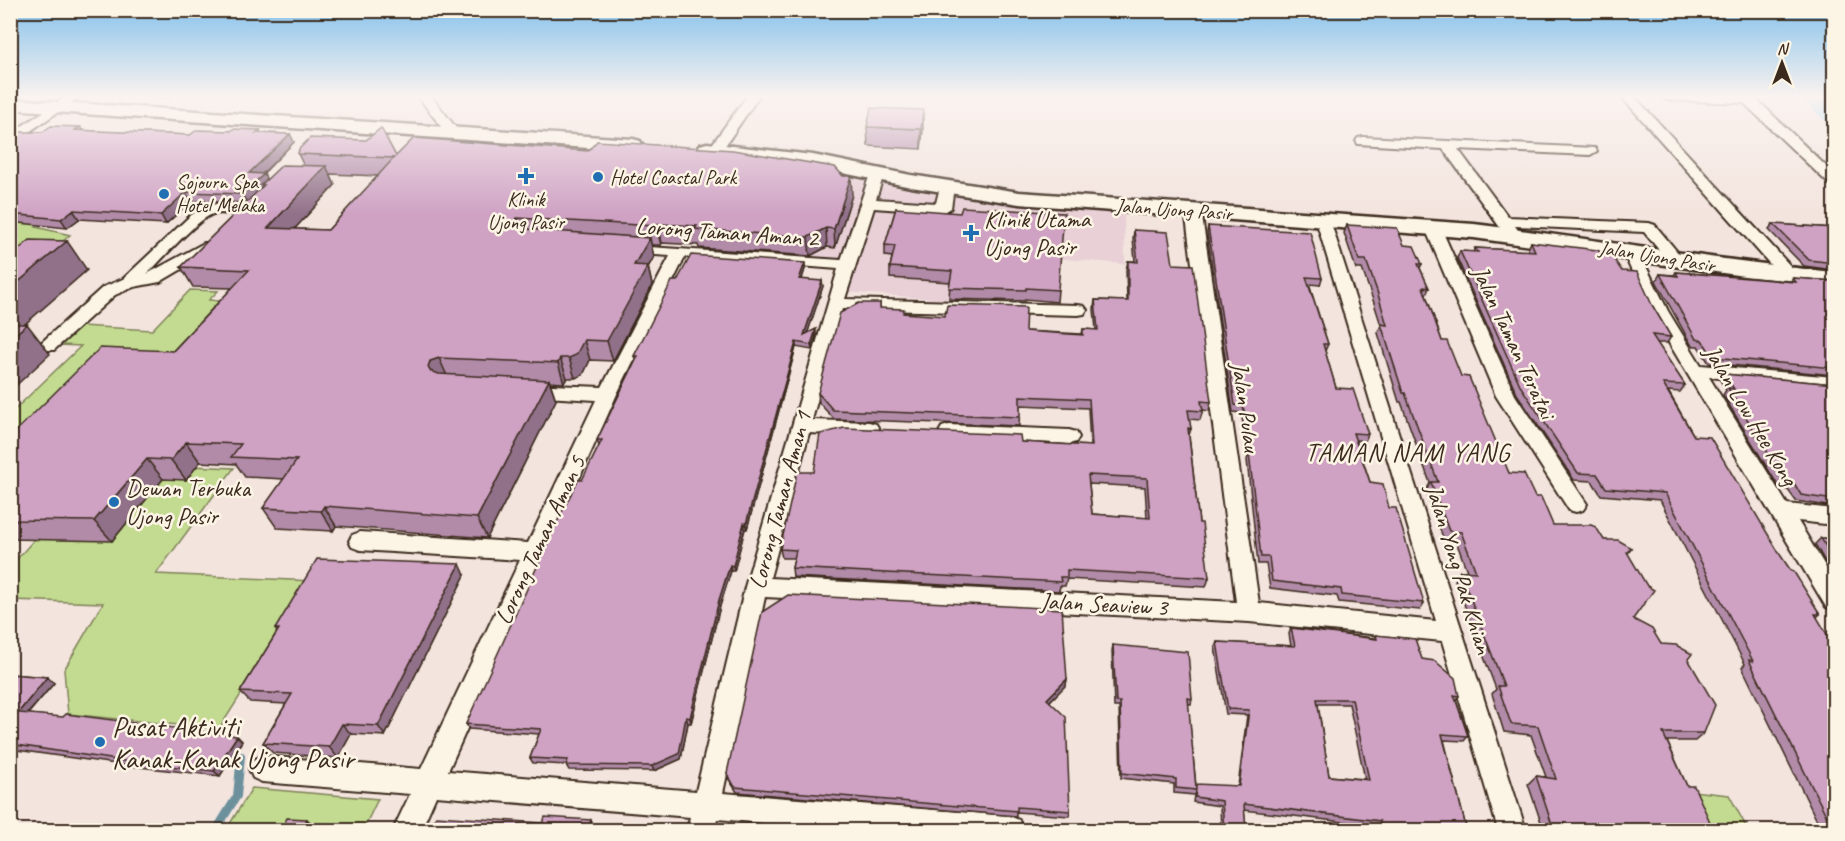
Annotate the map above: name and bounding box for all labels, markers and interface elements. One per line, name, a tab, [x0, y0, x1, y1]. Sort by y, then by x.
north arrow	[1752, 33, 1812, 93]
text: N	[1777, 39, 1790, 59]
place label: Hotel Coastal Park	[610, 165, 738, 190]
marker: Klinik Ujong Pasir	[517, 167, 535, 185]
place label: Sojourn Spa Hotel Melaka	[176, 170, 266, 218]
marker: Hotel Coastal Park	[591, 170, 605, 184]
marker: Sojourn Spa Hotel Melaka	[157, 187, 171, 201]
place label: Klinik Ujong Pasir	[488, 187, 566, 235]
street label: Jalan Ujong Pasir	[1114, 193, 1235, 226]
place label: Klinik Utama Ujong Pasir	[984, 204, 1092, 262]
street label: Lorong Taman Aman 2	[635, 211, 821, 253]
marker: Klinik Utama Ujong Pasir	[962, 224, 980, 242]
street label: Jalan Ujong Pasir	[1596, 235, 1718, 278]
street label: Jalan Taman Teratai	[1465, 260, 1564, 426]
street label: Jalan Low Hee Kong	[1697, 338, 1806, 493]
street label: Jalan Pulau	[1225, 359, 1267, 456]
street label: Lorong Taman Aman 1	[742, 407, 818, 592]
district label: TAMAN NAM YANG	[1305, 436, 1513, 469]
street label: Lorong Taman Aman 5	[488, 450, 593, 629]
place label: Dewan Terbuka Ujong Pasir	[126, 473, 252, 531]
street label: Jalan Yong Pak Khian	[1419, 480, 1499, 659]
marker: Dewan Terbuka Ujong Pasir	[107, 495, 121, 509]
street label: Jalan Seaview 3	[1039, 586, 1170, 622]
place label: Pusat Aktiviti Kanak-Kanak Ujong Pasir	[112, 709, 356, 776]
marker: Pusat Aktiviti Kanak-Kanak Ujong Pasir	[93, 735, 107, 749]

